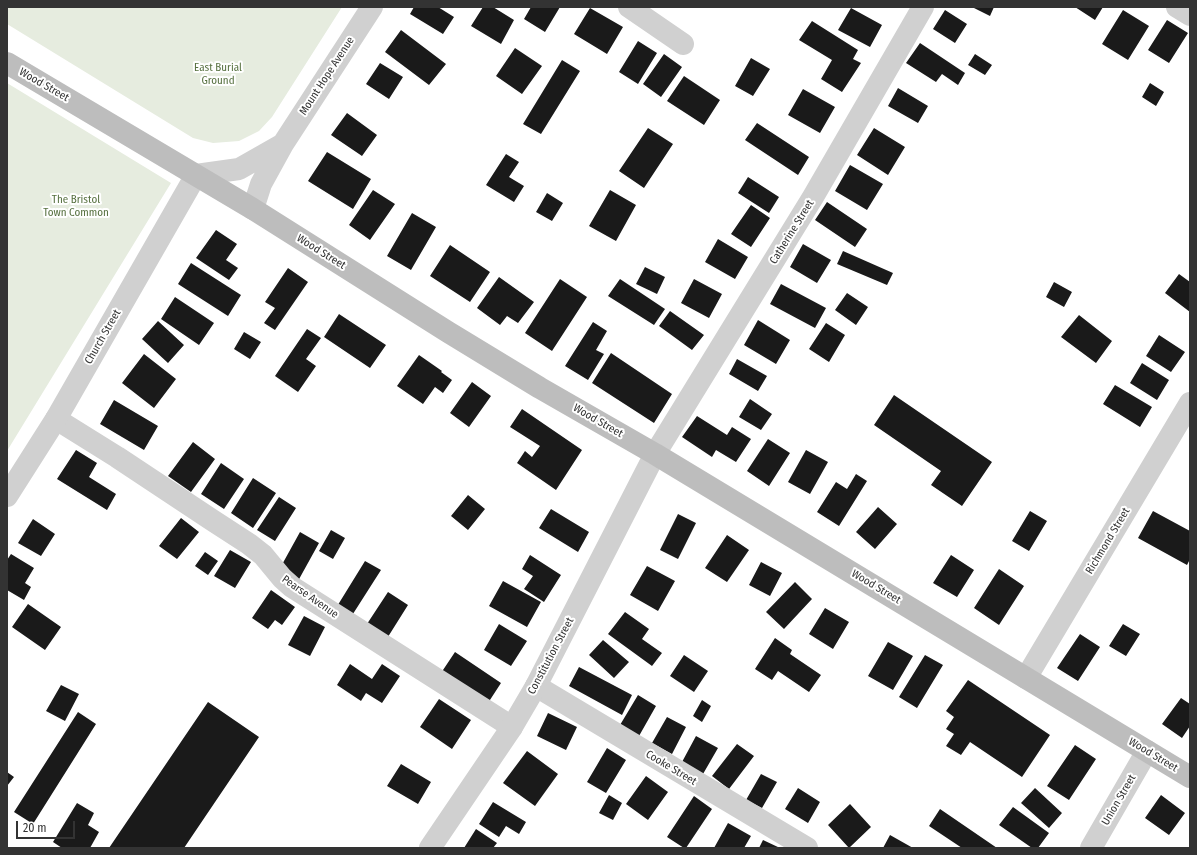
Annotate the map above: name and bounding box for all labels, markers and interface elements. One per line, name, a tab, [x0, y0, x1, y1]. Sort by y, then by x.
street label: Mount Hope Avenue	[297, 34, 357, 118]
park label: East Burial Ground	[194, 61, 242, 87]
street label: Wood Street	[17, 65, 71, 105]
park label: The Bristol Town Common	[43, 193, 109, 219]
street label: Catherine Street	[767, 197, 817, 267]
street label: Wood Street	[294, 232, 348, 272]
street label: Church Street	[82, 307, 124, 367]
street label: Wood Street	[571, 401, 625, 441]
street label: Richmond Street	[1083, 506, 1133, 576]
street label: Wood Street	[849, 567, 903, 607]
street label: Pearse Avenue	[279, 573, 341, 621]
street label: Constitution Street	[525, 615, 577, 697]
street label: Wood Street	[1126, 735, 1180, 775]
street label: Cooke Street	[643, 748, 699, 788]
street label: Union Street	[1099, 772, 1139, 828]
scale bar	[18, 813, 77, 839]
text: 20 m	[23, 821, 47, 835]

